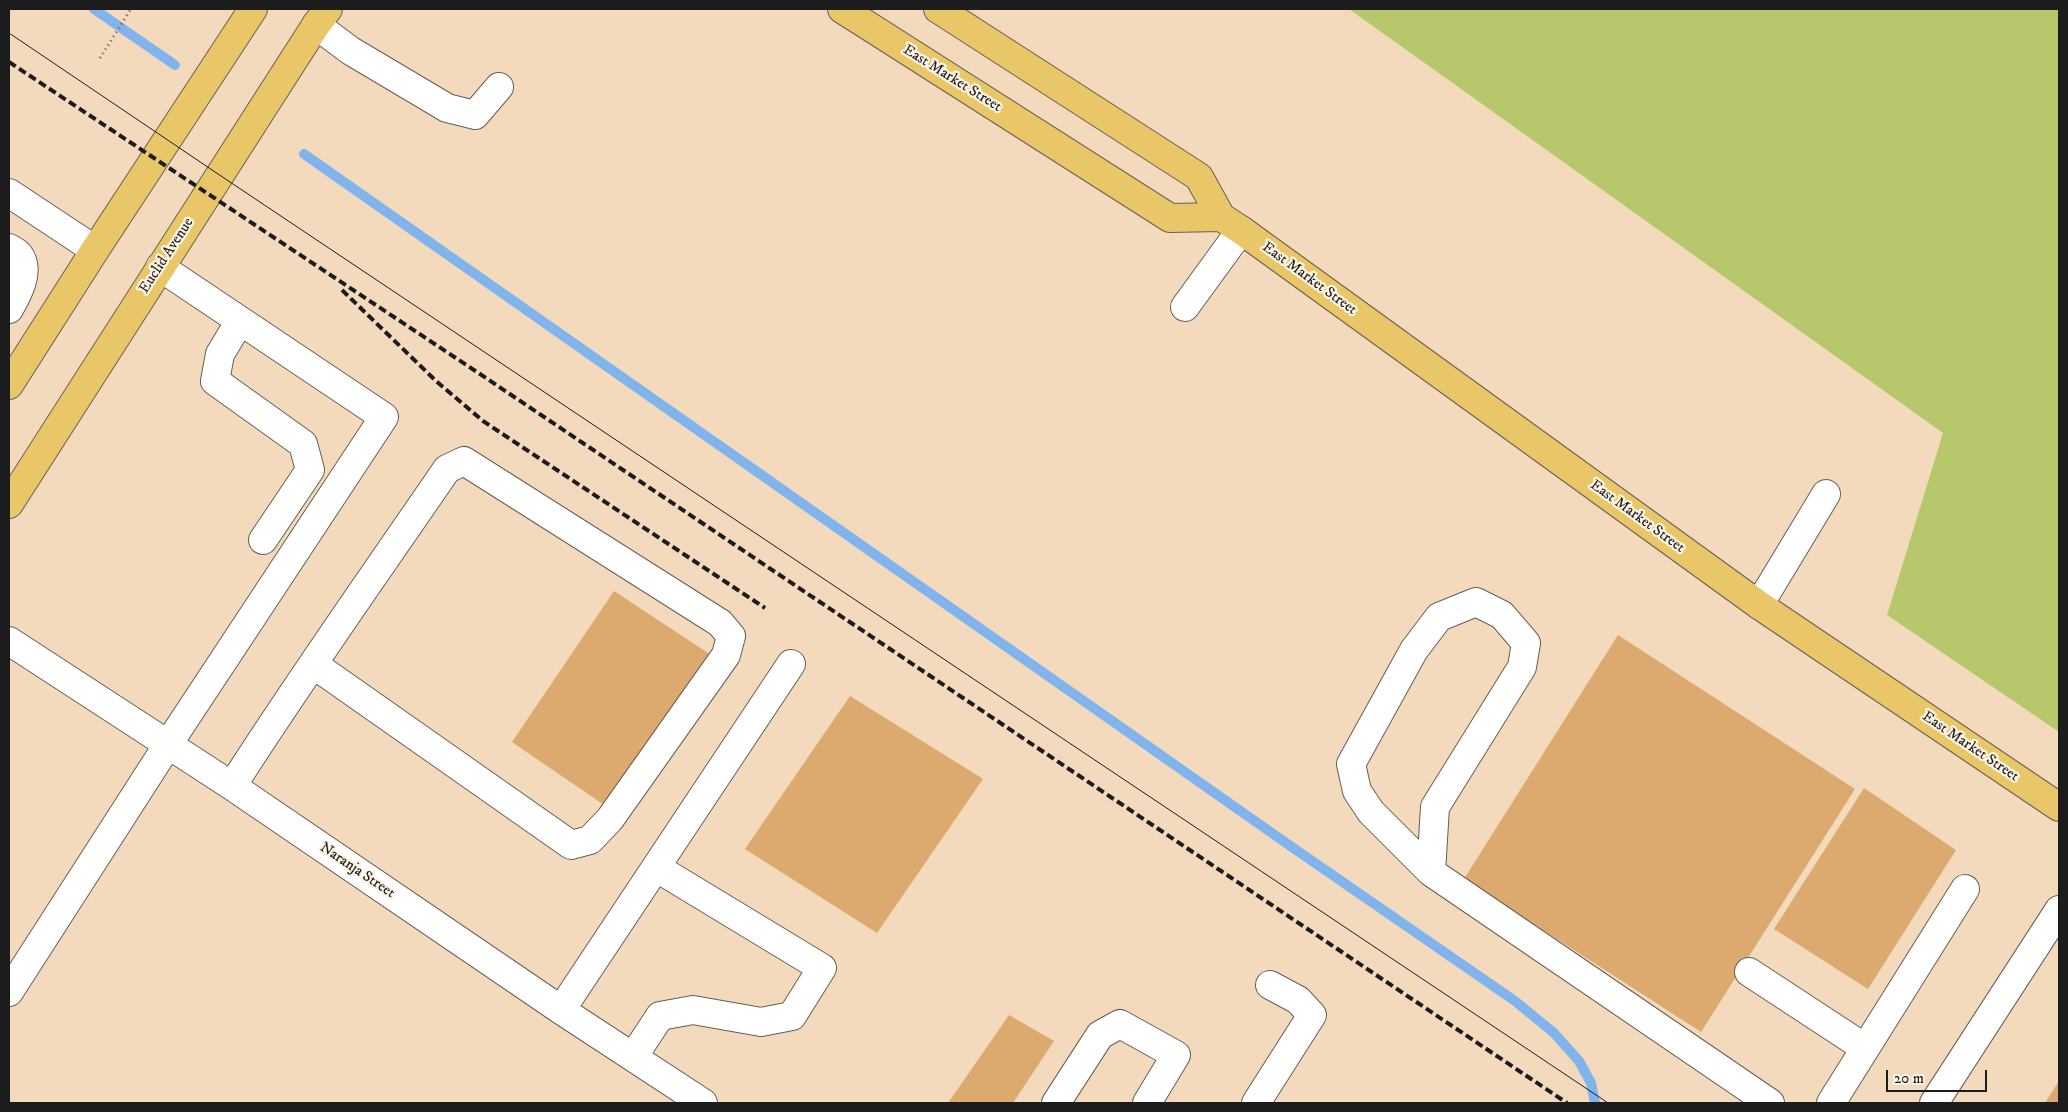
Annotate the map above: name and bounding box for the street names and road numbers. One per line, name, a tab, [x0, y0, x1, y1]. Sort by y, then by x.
street label: East Market Street	[899, 42, 1005, 116]
street label: Euclid Avenue	[136, 215, 198, 297]
street label: East Market Street	[1258, 239, 1360, 319]
street label: East Market Street	[1586, 477, 1688, 557]
street label: East Market Street	[1918, 708, 2022, 786]
street label: Naranja Street	[316, 839, 398, 903]

